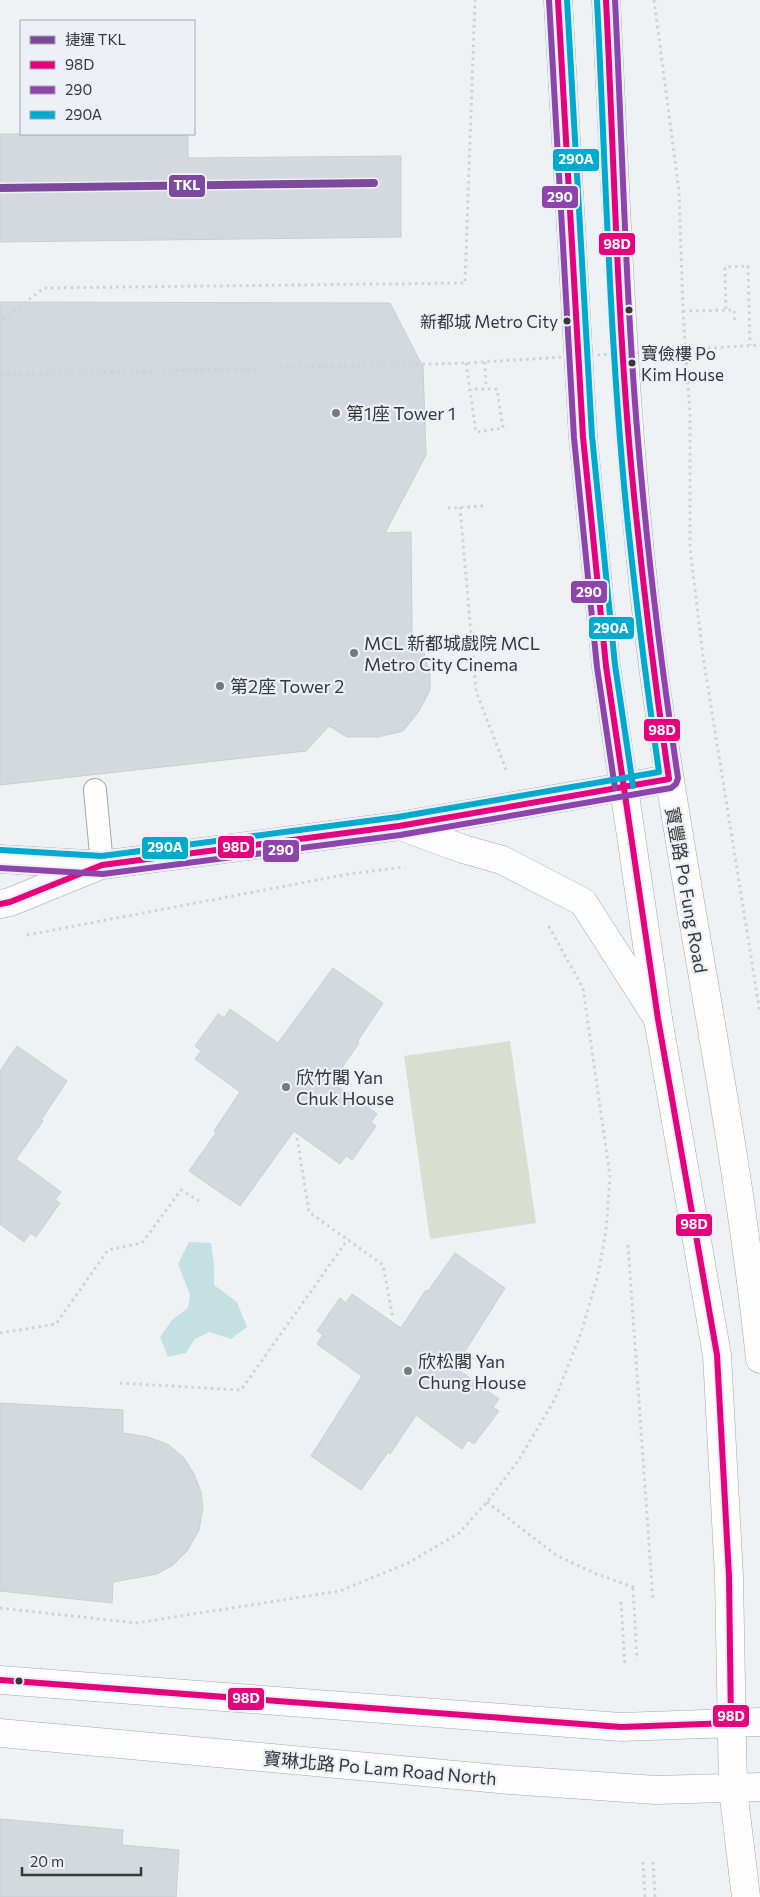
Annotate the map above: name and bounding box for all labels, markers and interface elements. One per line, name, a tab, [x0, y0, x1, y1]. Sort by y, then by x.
legend	[20, 20, 195, 135]
text: 捷運 TKL	[65, 30, 127, 48]
text: 98D	[65, 55, 94, 73]
text: 290	[65, 80, 92, 98]
text: 290A	[65, 105, 102, 123]
line badge: 290A	[552, 148, 600, 172]
text: 290A	[558, 150, 594, 167]
line badge: TKL	[168, 174, 206, 198]
text: TKL	[174, 176, 200, 193]
line badge: 290	[541, 185, 579, 209]
text: 290	[547, 188, 573, 205]
line badge: 98D	[598, 232, 636, 256]
text: 98D	[603, 235, 631, 252]
unlabelled marker	[624, 305, 634, 315]
place label: 新都城 Metro City	[420, 311, 558, 332]
marker: 新都城 Metro City	[562, 316, 572, 326]
place label: 寶儉樓 Po Kim House	[641, 343, 724, 385]
marker: 寶儉樓 Po Kim House	[627, 358, 637, 368]
place label: 第1座 Tower 1	[346, 402, 456, 424]
marker: 第1座 Tower 1	[330, 407, 342, 419]
line badge: 290	[570, 580, 608, 604]
text: 290	[576, 583, 602, 600]
line badge: 290A	[588, 616, 635, 640]
text: 290A	[593, 619, 629, 636]
place label: MCL 新都城戲院 MCL Metro City Cinema	[364, 632, 540, 675]
marker: MCL 新都城戲院 MCL Metro City Cinema	[348, 647, 360, 659]
place label: 第2座 Tower 2	[230, 675, 344, 697]
marker: 第2座 Tower 2	[214, 680, 226, 692]
line badge: 98D	[643, 718, 681, 742]
text: 98D	[648, 721, 676, 738]
street label: 寶豐路 Po Fung Road	[662, 805, 712, 975]
line badge: 98D	[217, 835, 255, 859]
line badge: 290A	[141, 836, 189, 860]
text: 290A	[147, 838, 183, 855]
text: 98D	[222, 838, 250, 855]
line badge: 290	[262, 839, 300, 863]
text: 290	[268, 841, 294, 858]
place label: 欣竹閣 Yan Chuk House	[296, 1066, 394, 1109]
marker: 欣竹閣 Yan Chuk House	[280, 1081, 292, 1093]
line badge: 98D	[675, 1213, 713, 1237]
text: 98D	[680, 1215, 708, 1232]
place label: 欣松閣 Yan Chung House	[418, 1350, 526, 1393]
marker: 欣松閣 Yan Chung House	[402, 1365, 414, 1377]
unlabelled marker	[14, 1676, 24, 1686]
line badge: 98D	[227, 1687, 265, 1711]
text: 98D	[232, 1689, 260, 1706]
line badge: 98D	[712, 1704, 750, 1728]
text: 98D	[717, 1707, 745, 1724]
street label: 寶琳北路 Po Lam Road North	[262, 1747, 498, 1789]
scale bar	[22, 1844, 141, 1876]
text: 20 m	[30, 1852, 64, 1870]

